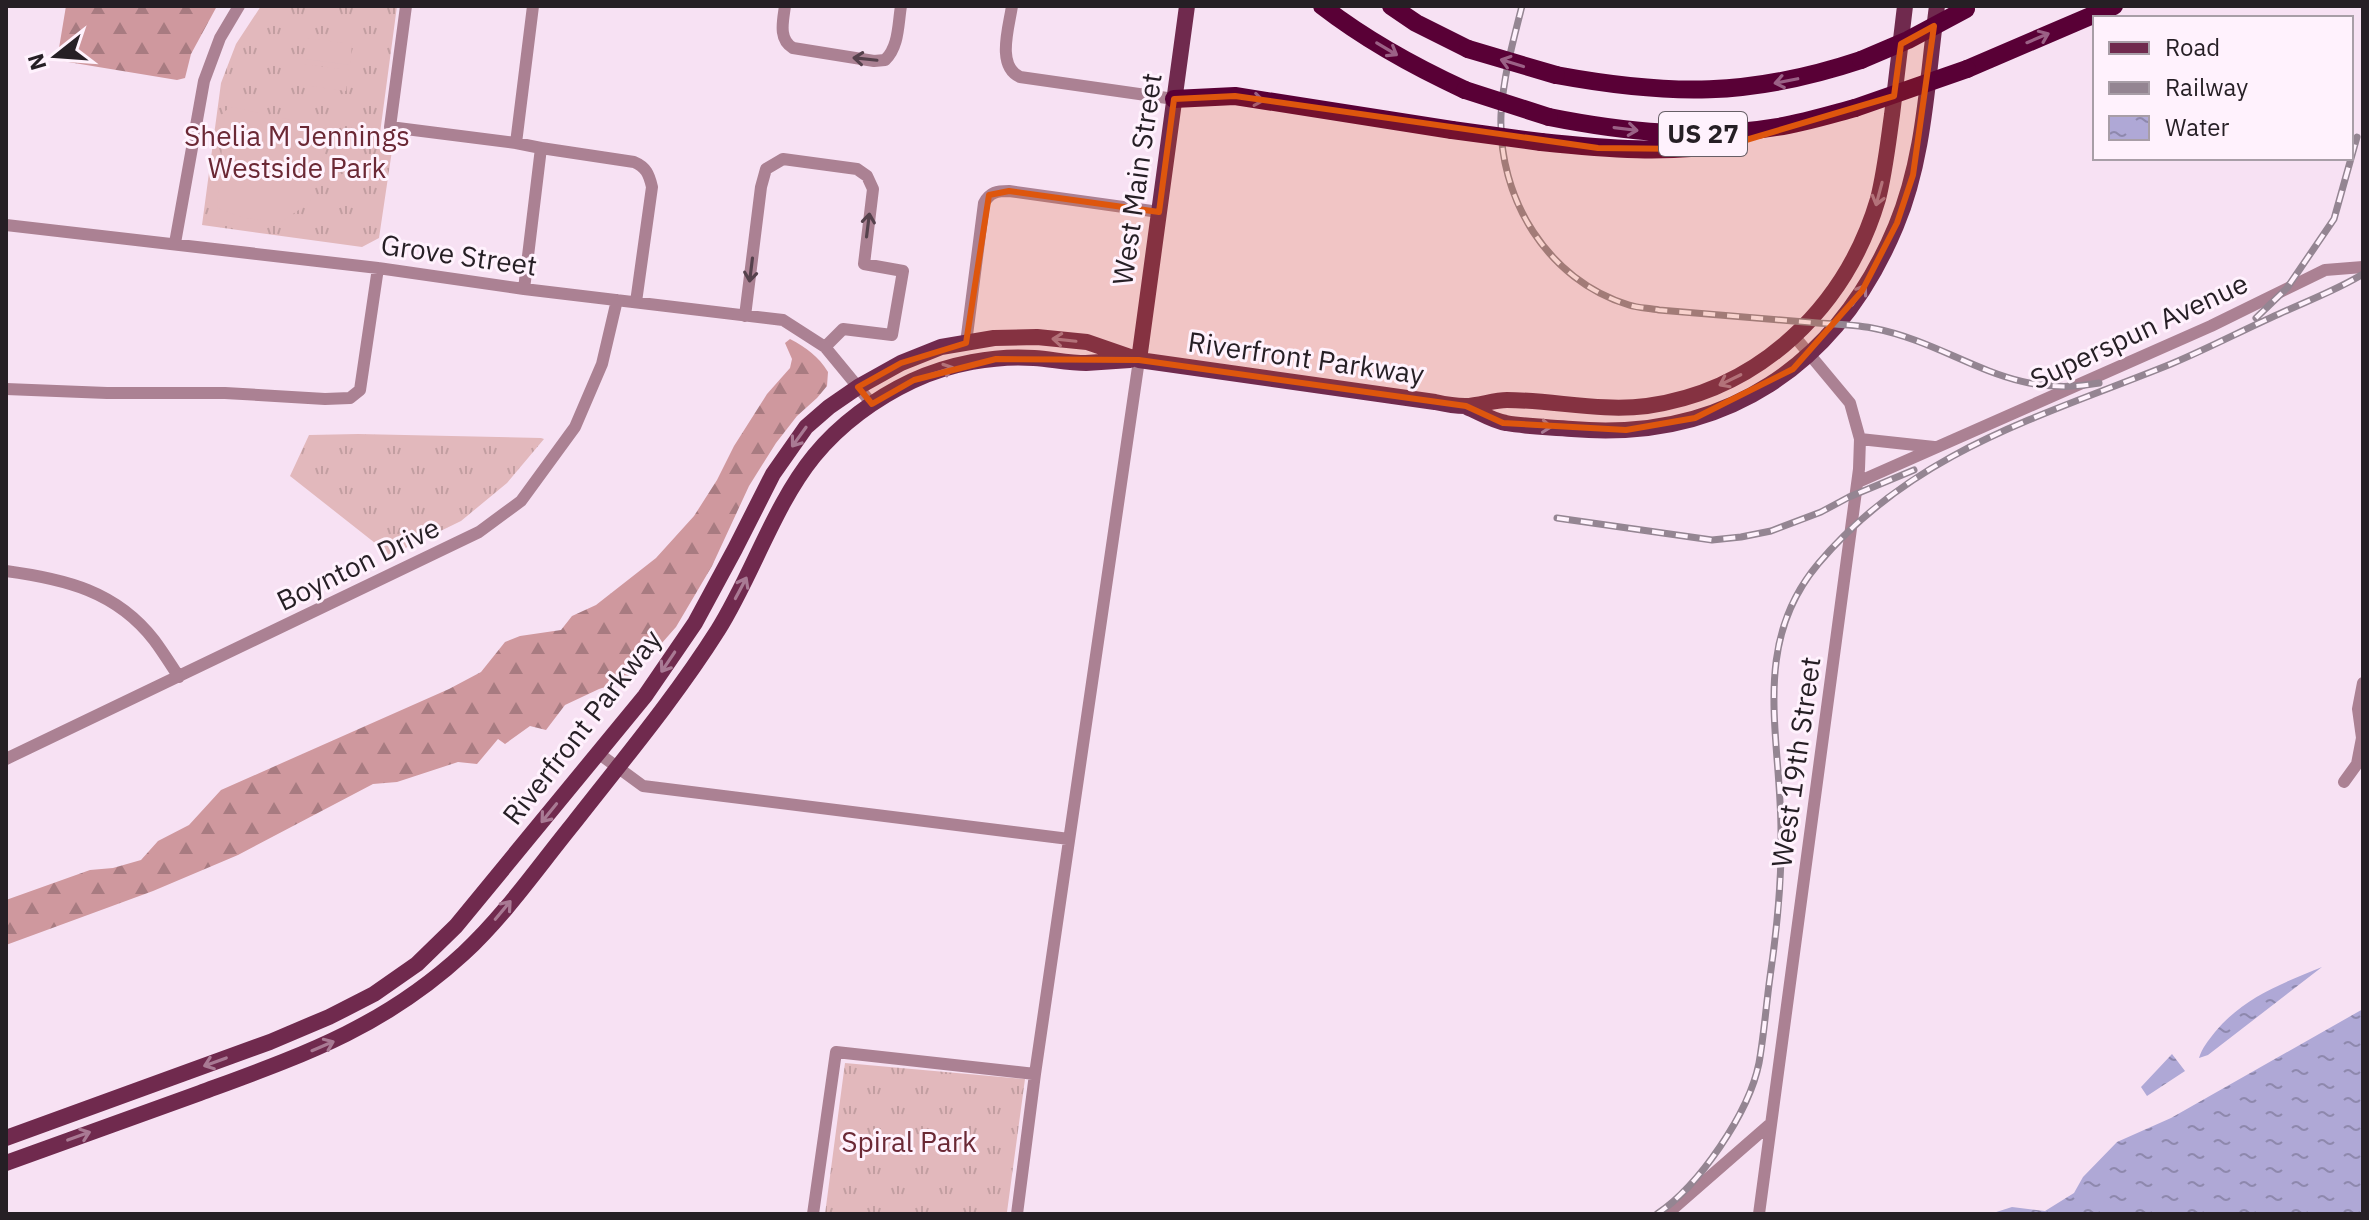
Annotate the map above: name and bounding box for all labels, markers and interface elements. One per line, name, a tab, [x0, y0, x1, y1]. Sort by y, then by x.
north arrow	[16, 16, 96, 96]
legend	[2093, 16, 2353, 160]
one-way arrow	[2026, 30, 2050, 45]
text: Road	[2165, 31, 2220, 63]
one-way arrow	[1375, 42, 1398, 58]
text: N	[20, 50, 53, 74]
one-way arrow	[853, 52, 879, 67]
one-way arrow	[1499, 54, 1524, 69]
street label: West Main Street	[1103, 71, 1170, 287]
text: Railway	[2165, 71, 2248, 103]
one-way arrow	[1773, 75, 1799, 90]
one-way arrow	[1239, 92, 1264, 107]
text: Water	[2165, 111, 2229, 143]
road number: US 27	[1659, 112, 1747, 156]
park label: Shelia M Jennings Westside Park	[184, 117, 410, 186]
one-way arrow	[1612, 122, 1639, 137]
one-way arrow	[1870, 180, 1885, 206]
one-way arrow	[861, 212, 876, 239]
street label: Grove Street	[379, 225, 540, 284]
one-way arrow	[743, 256, 758, 283]
street label: Superspun Avenue	[2024, 264, 2253, 397]
one-way arrow	[1851, 284, 1867, 307]
street label: Riverfront Parkway	[1186, 323, 1427, 392]
one-way arrow	[1051, 332, 1078, 347]
one-way arrow	[929, 362, 954, 377]
one-way arrow	[1719, 373, 1743, 388]
one-way arrow	[1526, 419, 1553, 434]
one-way arrow	[791, 426, 807, 448]
street label: Boynton Drive	[270, 508, 445, 619]
one-way arrow	[733, 577, 749, 601]
street label: Riverfront Parkway	[494, 621, 670, 832]
one-way arrow	[660, 650, 677, 672]
street label: West 19th Street	[1762, 654, 1829, 870]
one-way arrow	[540, 802, 558, 823]
one-way arrow	[494, 900, 512, 921]
one-way arrow	[310, 1038, 335, 1052]
one-way arrow	[203, 1056, 228, 1070]
park label: Spiral Park	[841, 1123, 977, 1160]
one-way arrow	[66, 1128, 91, 1143]

